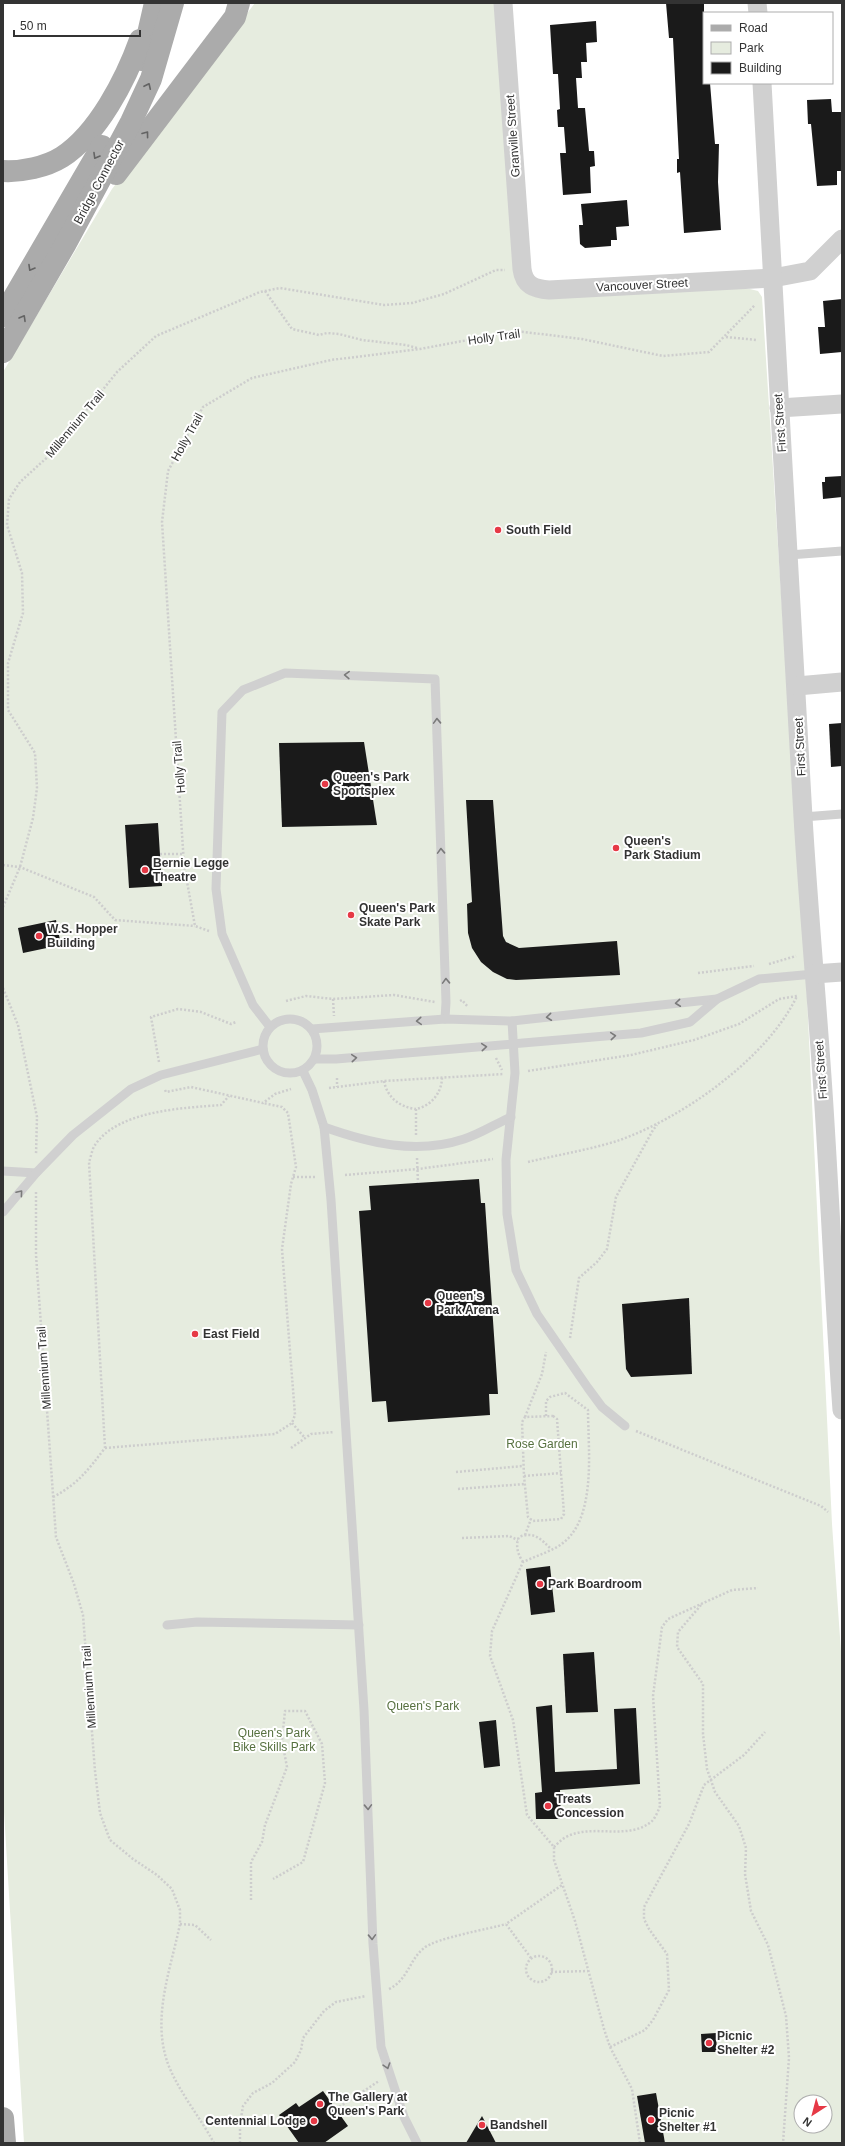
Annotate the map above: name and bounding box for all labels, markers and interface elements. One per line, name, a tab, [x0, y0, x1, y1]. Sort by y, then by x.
scale bar	[14, 12, 140, 38]
legend	[703, 12, 833, 84]
text: 50 m	[20, 19, 47, 33]
text: Road	[739, 21, 768, 35]
text: Park	[739, 41, 765, 55]
text: Building	[739, 61, 782, 75]
one-way arrow	[143, 83, 151, 91]
street label: Granville Street	[503, 94, 523, 178]
one-way arrow	[141, 131, 148, 138]
street label: Bridge Connector	[71, 137, 127, 227]
one-way arrow	[94, 152, 101, 159]
one-way arrow	[28, 264, 35, 271]
street label: Vancouver Street	[596, 276, 689, 294]
one-way arrow	[18, 315, 25, 322]
street label: Holly Trail	[467, 326, 521, 348]
street label: Millennium Trail	[43, 388, 107, 460]
street label: First Street	[771, 393, 789, 453]
street label: Holly Trail	[168, 411, 206, 463]
place label: South Field	[506, 523, 571, 537]
marker: South Field	[493, 525, 503, 535]
one-way arrow	[344, 671, 350, 680]
street label: First Street	[791, 717, 809, 777]
one-way arrow	[433, 718, 441, 724]
street label: Holly Trail	[170, 740, 188, 794]
place label: Queen's Park Sportsplex	[333, 770, 410, 798]
marker: Queen's Park Sportsplex	[320, 779, 330, 789]
place label: Queen's Park Stadium	[624, 834, 701, 862]
marker: Queen's Park Stadium	[611, 843, 621, 853]
one-way arrow	[437, 848, 445, 854]
place label: Bernie Legge Theatre	[153, 856, 229, 884]
marker: Bernie Legge Theatre	[140, 865, 150, 875]
place label: Queen's Park Skate Park	[359, 901, 436, 929]
marker: Queen's Park Skate Park	[346, 910, 356, 920]
place label: W.S. Hopper Building	[47, 922, 118, 950]
marker: W.S. Hopper Building	[34, 931, 44, 941]
one-way arrow	[441, 978, 450, 984]
one-way arrow	[675, 998, 681, 1007]
one-way arrow	[546, 1012, 552, 1021]
one-way arrow	[416, 1017, 422, 1026]
one-way arrow	[610, 1032, 616, 1041]
street label: First Street	[812, 1040, 830, 1100]
one-way arrow	[481, 1043, 487, 1052]
one-way arrow	[351, 1053, 357, 1062]
one-way arrow	[15, 1190, 22, 1198]
place label: Queen's Park Arena	[436, 1289, 499, 1317]
marker: Queen's Park Arena	[423, 1298, 433, 1308]
street label: Millennium Trail	[34, 1326, 54, 1410]
place label: East Field	[203, 1327, 260, 1341]
marker: East Field	[190, 1329, 200, 1339]
park label: Rose Garden	[506, 1437, 578, 1451]
place label: Park Boardroom	[548, 1577, 642, 1591]
marker: Park Boardroom	[535, 1579, 545, 1589]
street label: Millennium Trail	[79, 1645, 99, 1729]
park label: Queen's Park	[387, 1699, 460, 1713]
park label: Queen's Park Bike Skills Park	[233, 1726, 316, 1754]
place label: Treats Concession	[556, 1792, 624, 1820]
marker: Treats Concession	[543, 1801, 553, 1811]
one-way arrow	[364, 1804, 372, 1810]
one-way arrow	[368, 1934, 377, 1940]
place label: Picnic Shelter #2	[717, 2029, 775, 2057]
marker: Picnic Shelter #2	[704, 2038, 714, 2048]
one-way arrow	[382, 2062, 390, 2069]
place label: The Gallery at Queen's Park	[328, 2090, 407, 2118]
north arrow	[793, 2094, 833, 2134]
marker: The Gallery at Queen's Park	[315, 2099, 325, 2109]
place label: Picnic Shelter #1	[659, 2106, 717, 2134]
place label: Centennial Lodge	[205, 2114, 306, 2128]
marker: Picnic Shelter #1	[646, 2115, 656, 2125]
text: N	[800, 2115, 814, 2129]
marker: Centennial Lodge	[309, 2116, 319, 2126]
place label: Bandshell	[490, 2118, 547, 2132]
marker: Bandshell	[477, 2120, 487, 2130]

